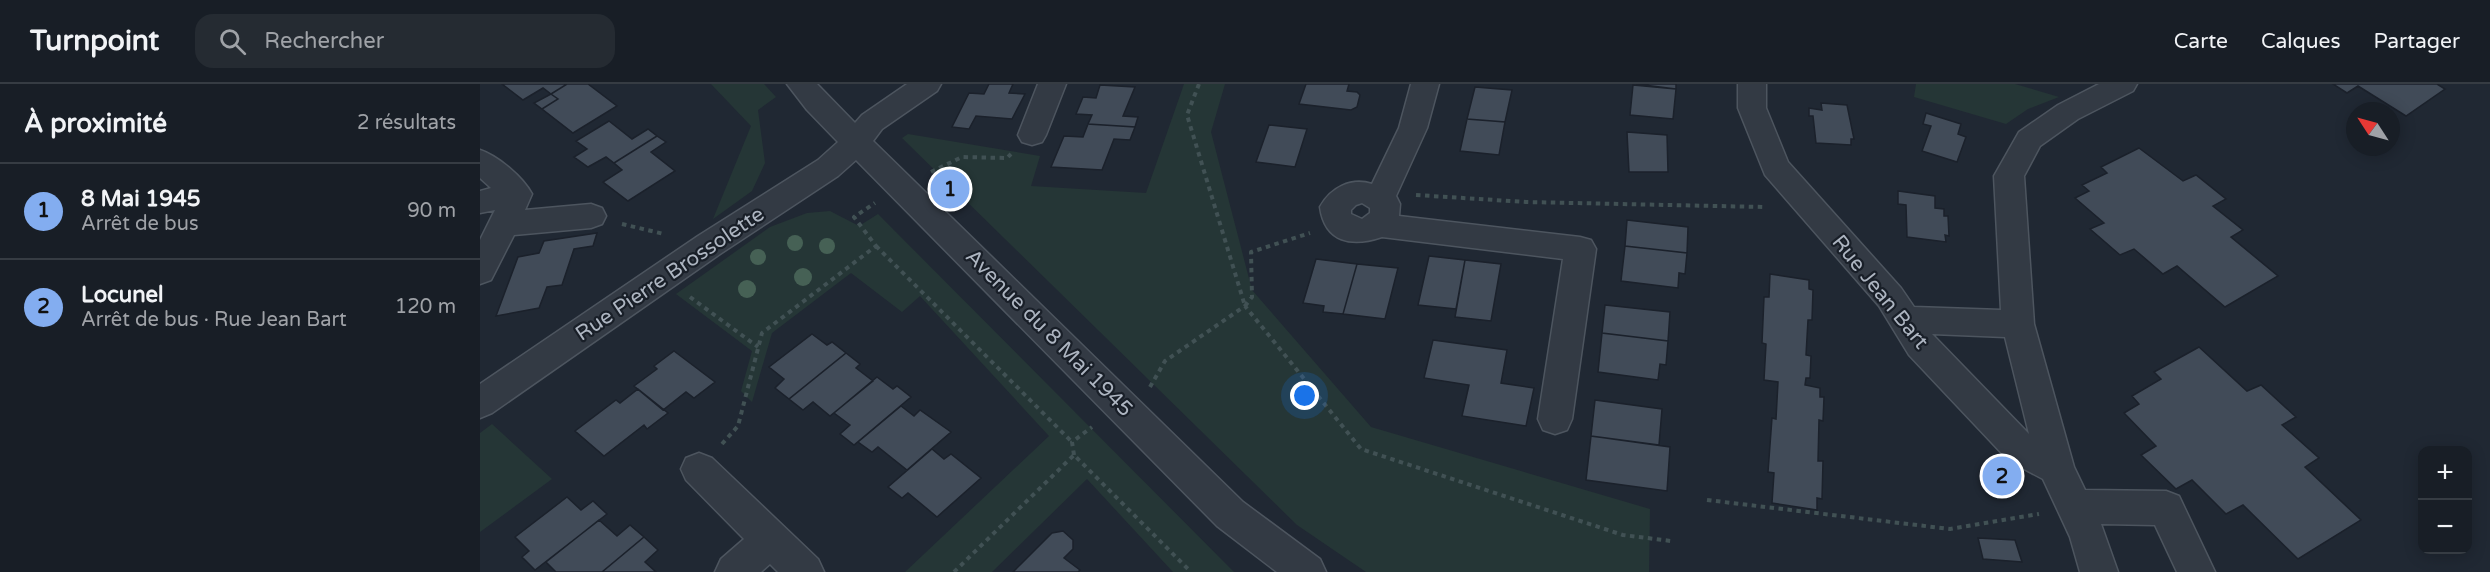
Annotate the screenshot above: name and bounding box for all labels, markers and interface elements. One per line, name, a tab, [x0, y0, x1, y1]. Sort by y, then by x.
search box	[195, 14, 615, 68]
text: Turnpoint	[30, 24, 159, 58]
icon: search	[216, 25, 249, 58]
text: Rechercher	[264, 28, 384, 54]
text: Carte	[2174, 29, 2228, 54]
text: Calques	[2261, 29, 2341, 54]
text: Partager	[2374, 29, 2460, 54]
north arrow	[2346, 102, 2400, 156]
text: À proximité	[24, 108, 167, 139]
text: 2 résultats	[357, 111, 456, 135]
pin: 1	[930, 166, 970, 212]
text: 8 Mai 1945	[81, 186, 201, 212]
text: 1	[37, 199, 50, 223]
text: 90 m	[407, 199, 456, 223]
street label: Rue Pierre Brossolette	[571, 202, 769, 346]
text: Arrêt de bus	[81, 212, 199, 236]
street label: Rue Jean Bart	[1826, 230, 1934, 354]
street label: Avenue du 8 Mai 1945	[960, 244, 1138, 422]
text: Locunel	[81, 282, 164, 308]
text: 2	[37, 295, 50, 319]
text: 120 m	[395, 295, 456, 319]
text: Arrêt de bus · Rue Jean Bart	[81, 308, 347, 332]
your location	[1290, 381, 1319, 410]
map controls	[2418, 446, 2472, 554]
button: +	[2418, 446, 2472, 500]
pin: 2	[1982, 454, 2021, 498]
button: −	[2418, 500, 2472, 554]

